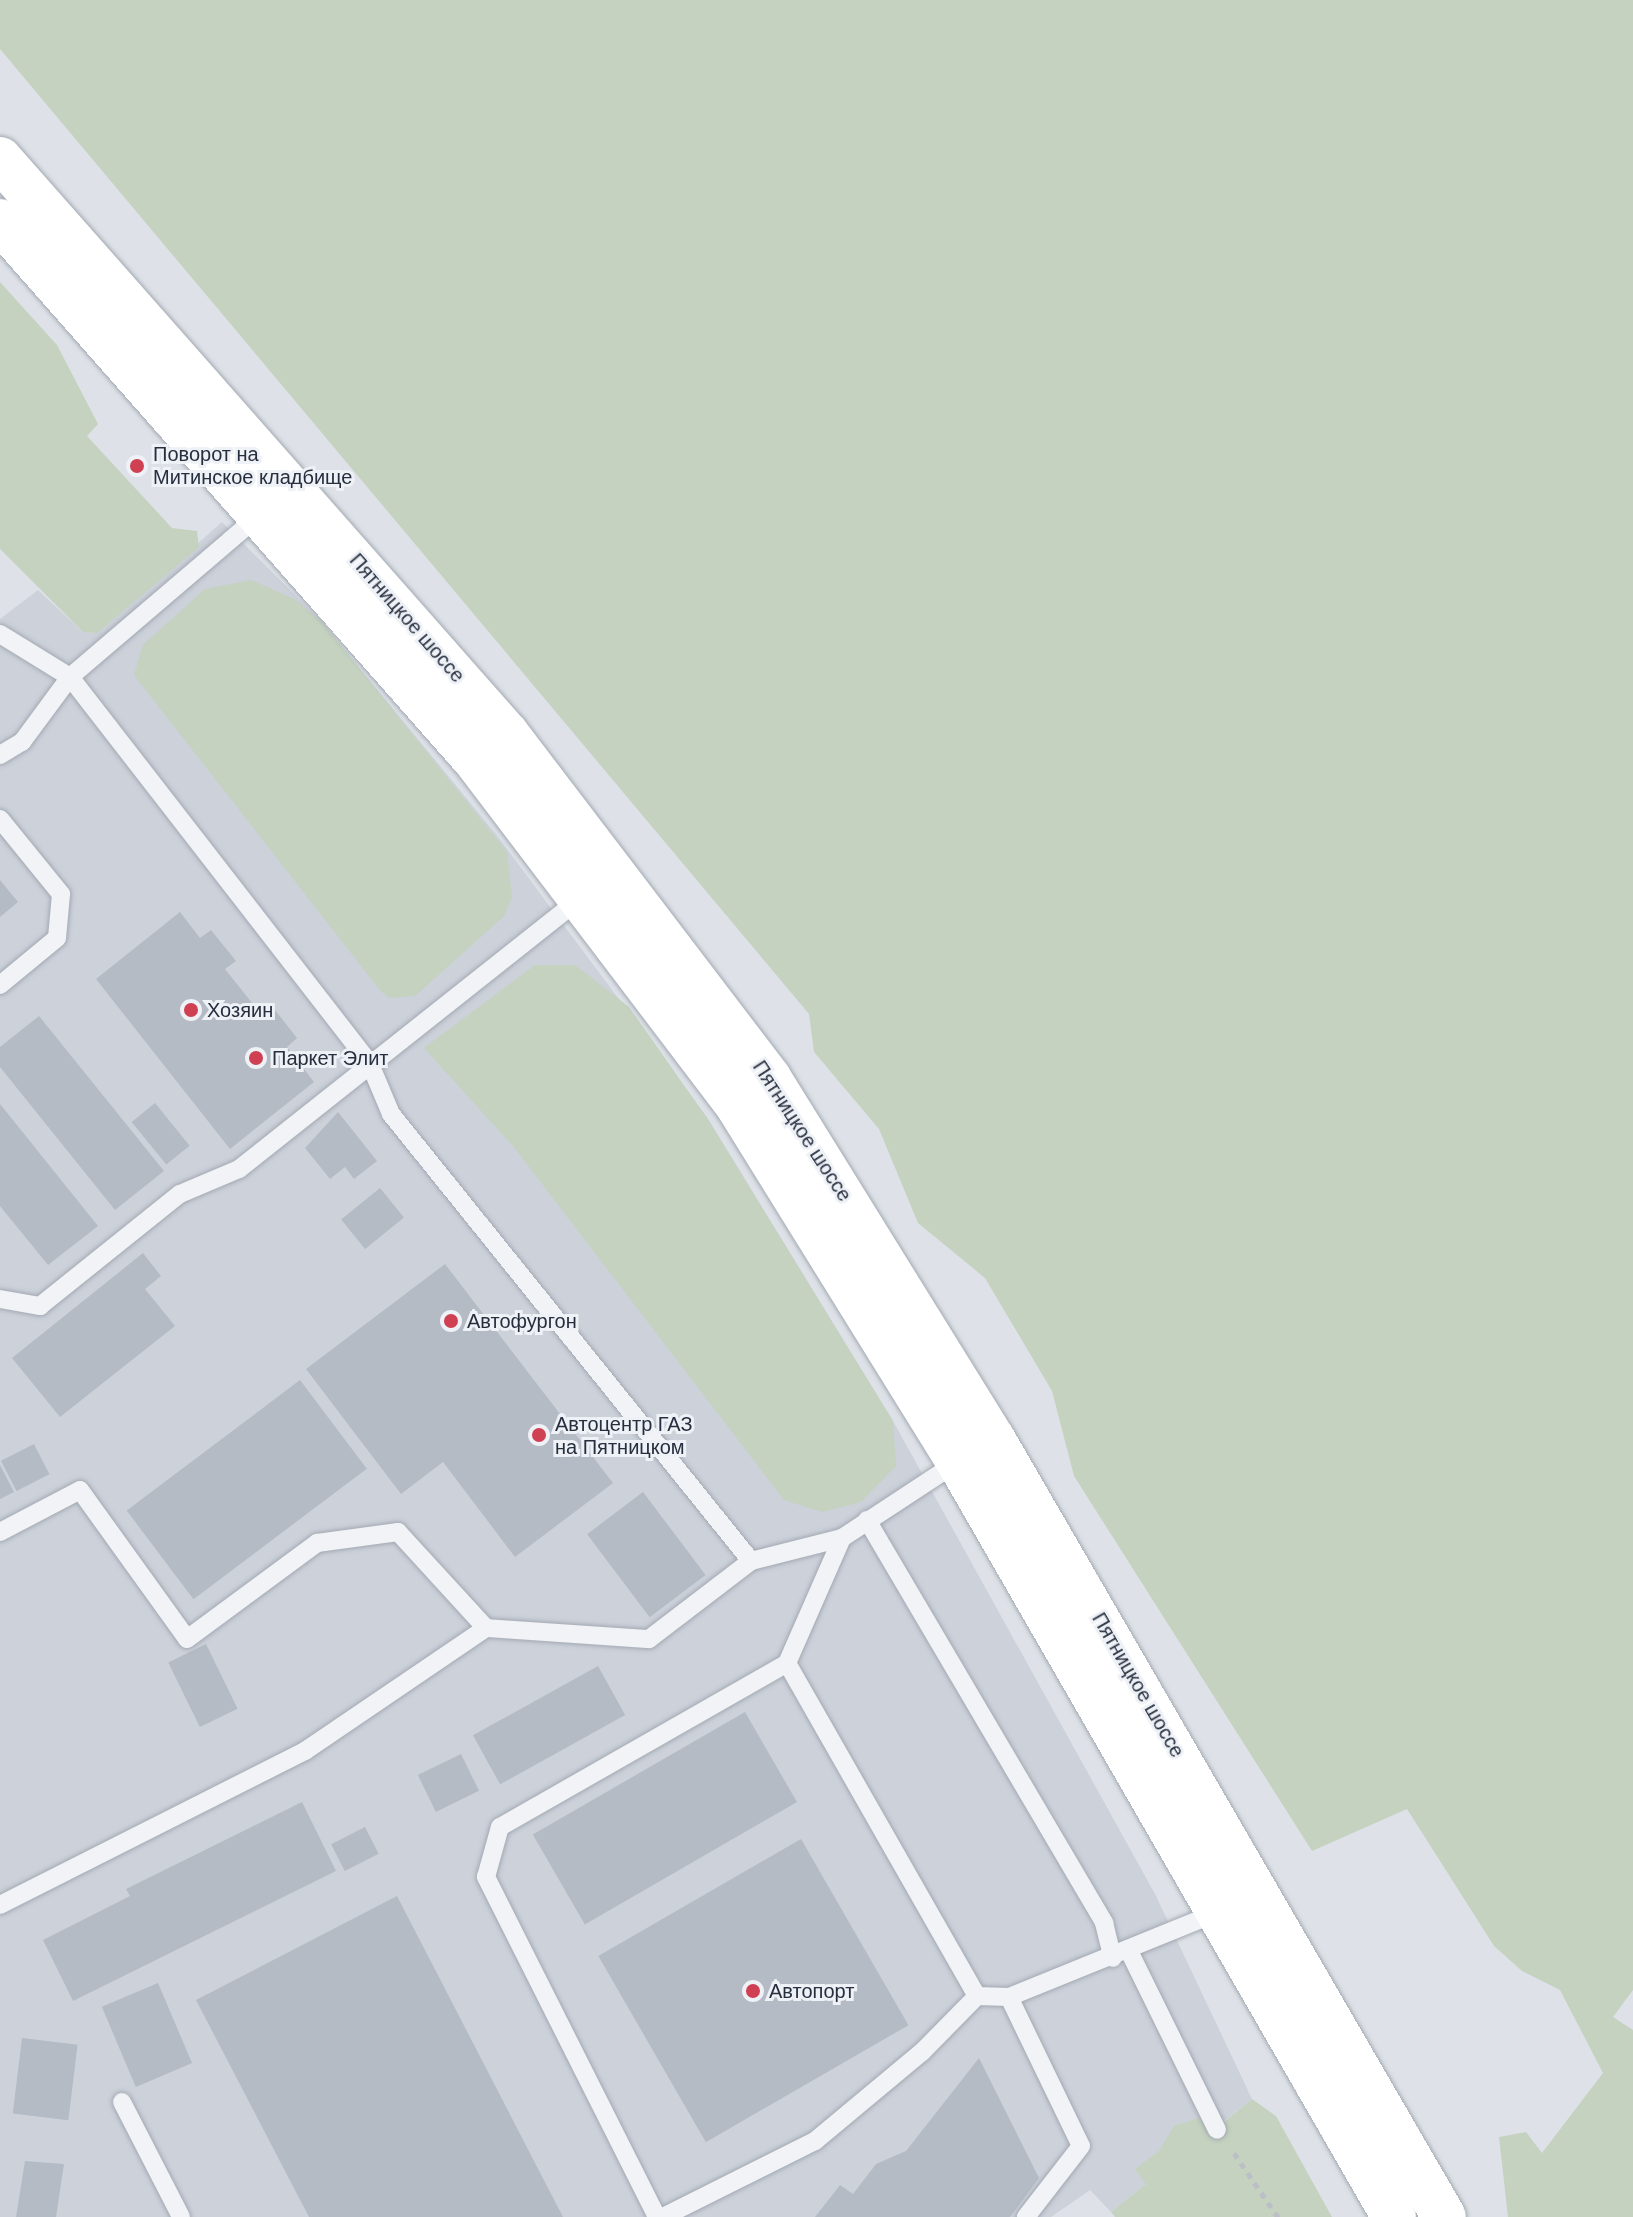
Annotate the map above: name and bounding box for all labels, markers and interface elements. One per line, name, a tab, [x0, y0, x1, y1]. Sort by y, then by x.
place label: Поворот на Митинское кладбище	[153, 442, 352, 489]
marker: Поворот на Митинское кладбище	[128, 457, 146, 475]
street label: Пятницкое шоссе	[344, 549, 470, 687]
place label: Хозяин	[207, 998, 273, 1022]
marker: Хозяин	[182, 1001, 200, 1019]
place label: Паркет Элит	[272, 1046, 388, 1070]
marker: Паркет Элит	[247, 1049, 265, 1067]
street label: Пятницкое шоссе	[748, 1056, 856, 1206]
place label: Автофургон	[467, 1309, 577, 1333]
marker: Автофургон	[442, 1312, 460, 1330]
place label: Автоцентр ГАЗ на Пятницком	[555, 1412, 693, 1459]
marker: Автоцентр ГАЗ на Пятницком	[530, 1426, 548, 1444]
street label: Пятницкое шоссе	[1087, 1608, 1189, 1762]
place label: Автопорт	[769, 1979, 854, 2003]
marker: Автопорт	[744, 1982, 762, 2000]

